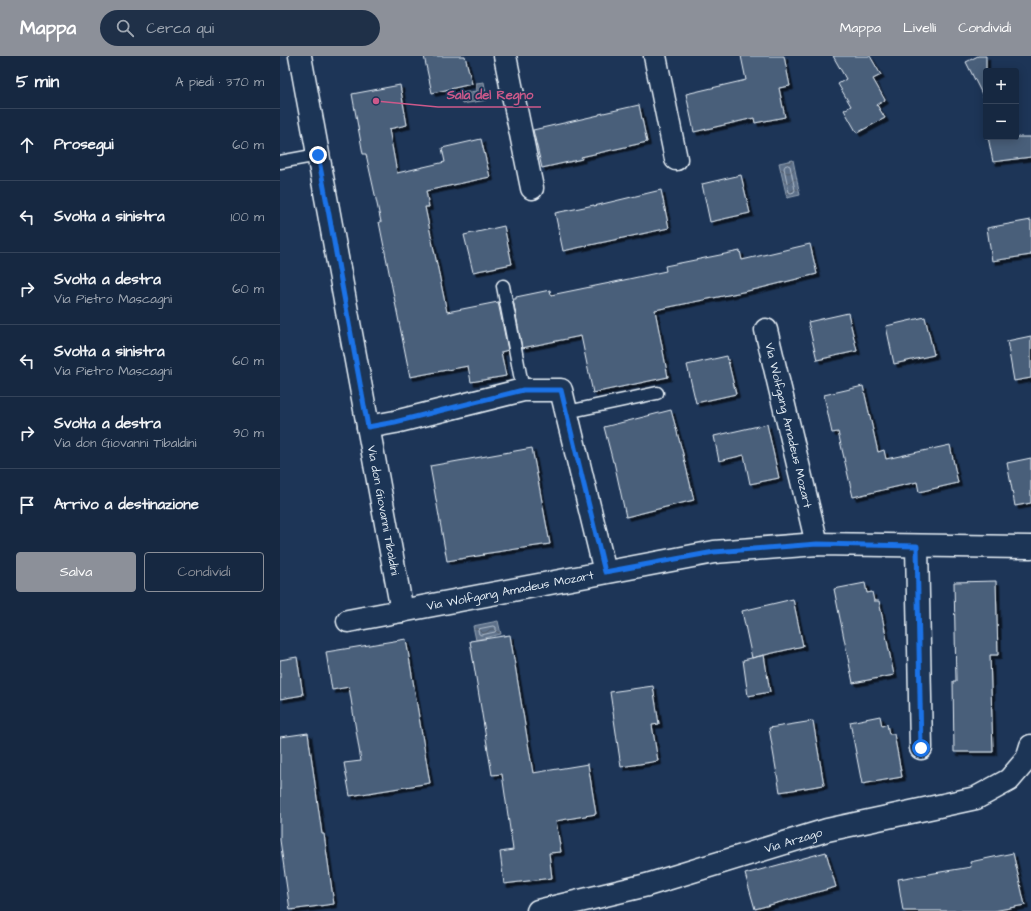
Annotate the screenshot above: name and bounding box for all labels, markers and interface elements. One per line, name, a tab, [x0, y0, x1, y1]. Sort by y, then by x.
search box	[100, 10, 380, 46]
text: Mappa	[20, 15, 76, 42]
icon: search	[114, 17, 136, 39]
text: Cerca qui	[146, 18, 214, 39]
text: Mappa	[840, 18, 881, 38]
text: Livelli	[903, 18, 936, 38]
text: Condividi	[958, 18, 1011, 38]
map controls	[983, 68, 1019, 140]
button: +	[983, 68, 1019, 104]
text: 5 min	[16, 70, 59, 94]
text: A piedi · 370 m	[175, 73, 264, 91]
callout: Sala del Regno	[438, 82, 541, 107]
text: Sala del Regno	[446, 86, 534, 106]
button: −	[983, 104, 1019, 140]
icon: ahead	[16, 134, 38, 156]
text: Prosegui	[54, 134, 114, 155]
text: 60 m	[232, 136, 264, 154]
route end	[309, 146, 327, 164]
icon: left	[16, 206, 38, 228]
text: Svolta a sinistra	[54, 206, 165, 227]
text: 100 m	[231, 208, 264, 226]
text: Svolta a destra	[54, 269, 161, 290]
icon: right	[16, 278, 38, 300]
text: 60 m	[232, 280, 264, 298]
text: Via Pietro Mascagni	[54, 290, 172, 308]
text: Svolta a sinistra	[54, 341, 165, 362]
street label: Via Wolfgang Amadeus Mozart	[760, 341, 816, 510]
icon: left	[16, 350, 38, 372]
text: 60 m	[232, 352, 264, 370]
text: Via Pietro Mascagni	[54, 362, 172, 380]
text: Svolta a destra	[54, 413, 161, 434]
icon: right	[16, 422, 38, 444]
text: 90 m	[233, 424, 264, 442]
text: Via don Giovanni Tibaldini	[54, 434, 197, 452]
street label: Via don Giovanni Tibaldini	[363, 444, 403, 577]
icon: arrive	[16, 494, 38, 516]
text: Arrivo a destinazione	[54, 494, 199, 515]
button: Salva	[16, 552, 136, 592]
button: Condividi	[144, 552, 264, 592]
street label: Via Wolfgang Amadeus Mozart	[425, 567, 595, 615]
route start	[912, 739, 930, 757]
street label: Via Arzago	[762, 824, 825, 858]

